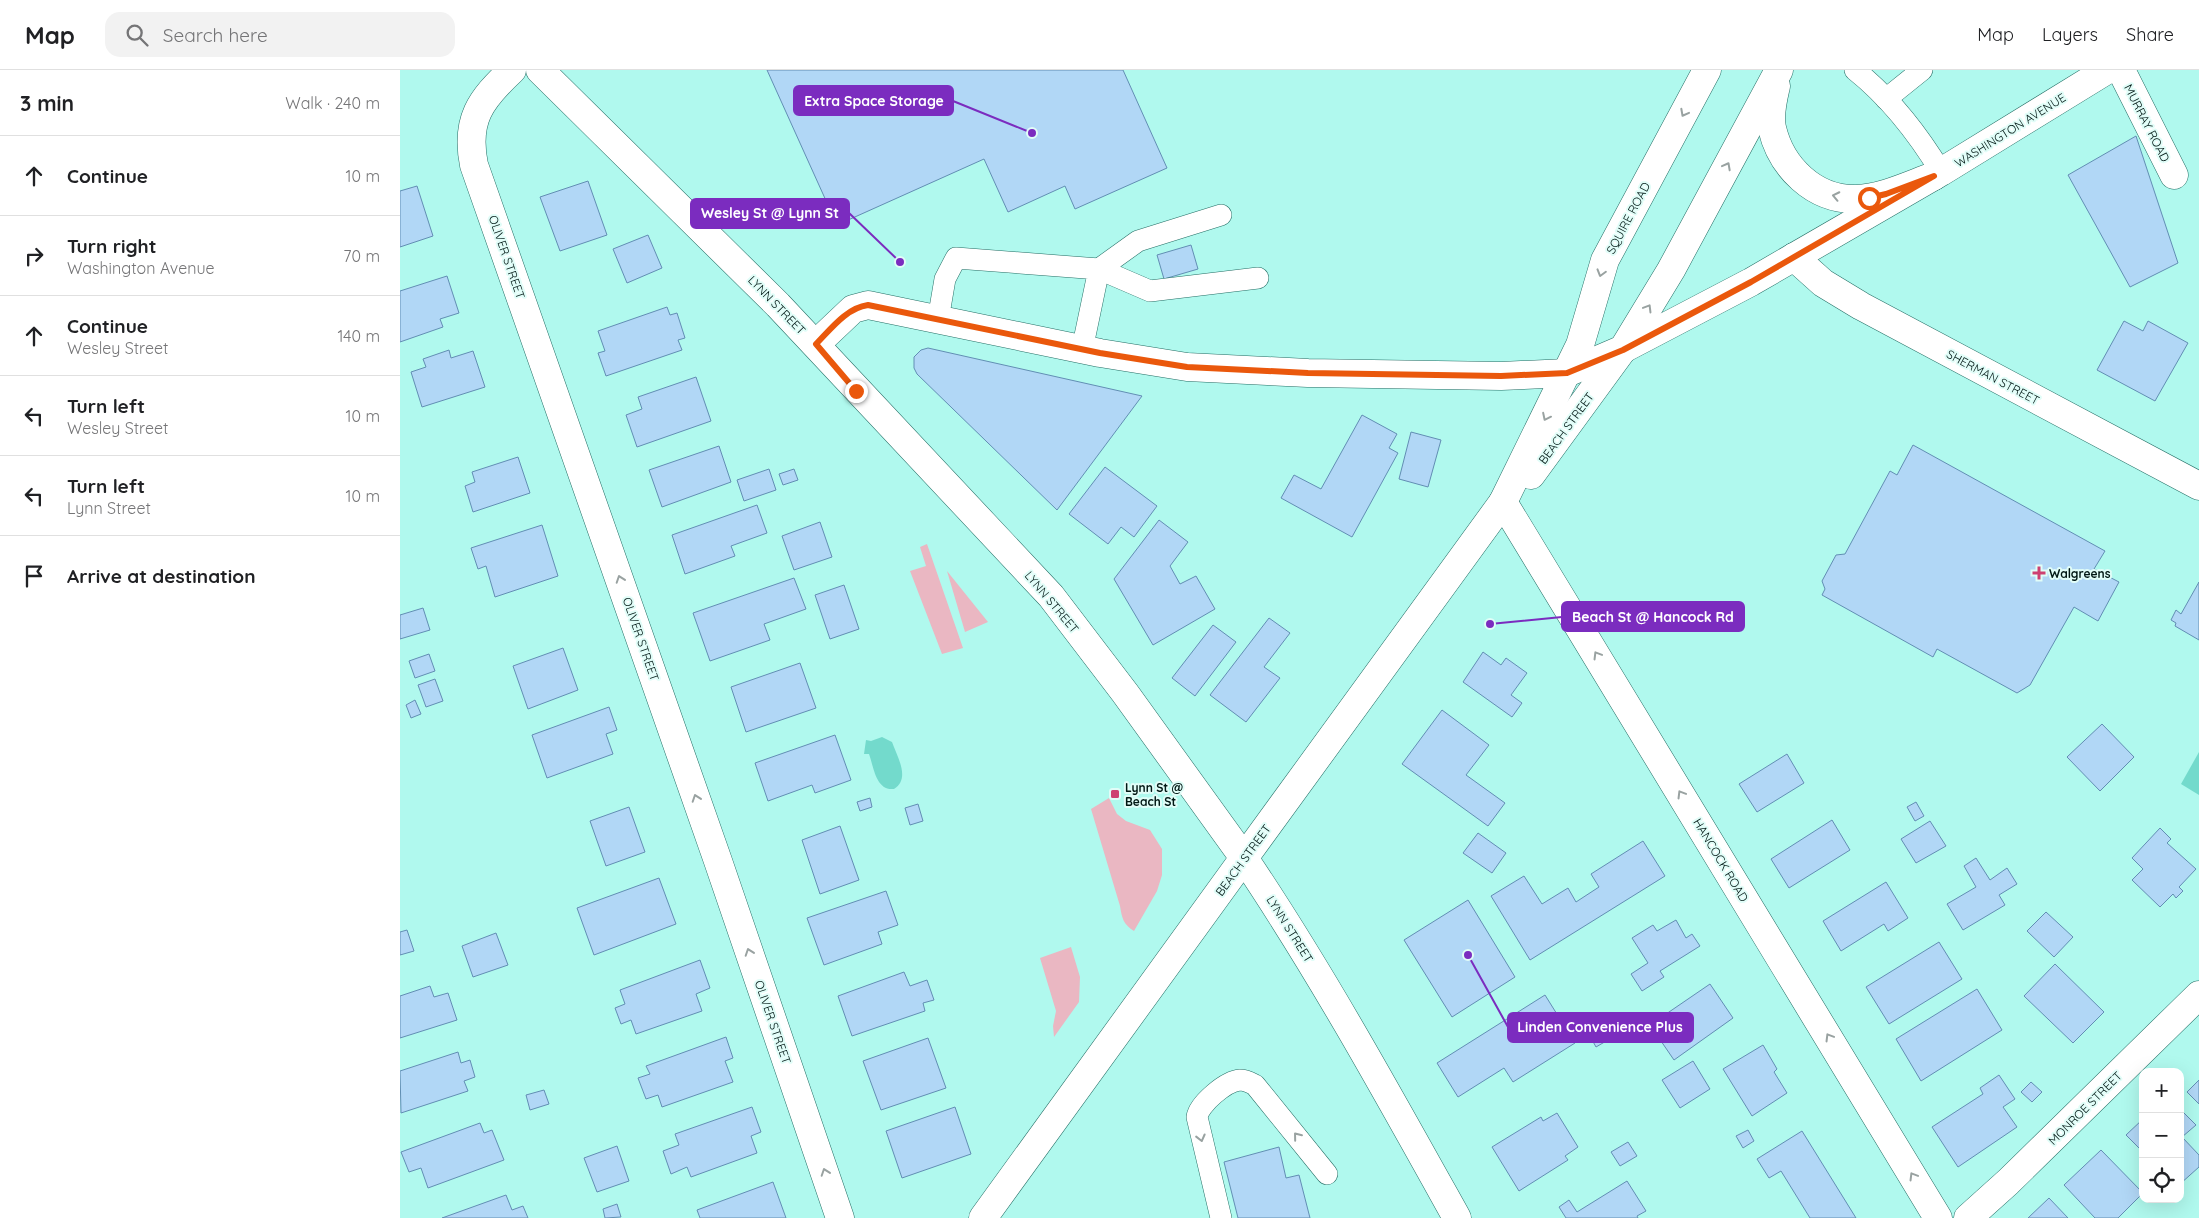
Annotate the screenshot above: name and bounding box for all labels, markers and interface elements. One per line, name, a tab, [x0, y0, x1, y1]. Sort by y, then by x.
search box	[105, 12, 455, 57]
text: Map	[25, 20, 75, 50]
icon: search	[123, 21, 151, 49]
text: Search here	[163, 23, 268, 47]
text: Map	[1977, 23, 2014, 46]
text: Layers	[2042, 23, 2098, 46]
text: Share	[2126, 23, 2174, 46]
street label: MURRAY ROAD	[2121, 82, 2173, 165]
callout: Extra Space Storage	[794, 86, 953, 115]
text: 3 min	[20, 90, 74, 116]
street label: WASHINGTON AVENUE	[1952, 90, 2068, 170]
text: Extra Space Storage	[804, 92, 944, 110]
text: Walk · 240 m	[285, 93, 380, 113]
one-way arrow	[1680, 108, 1690, 117]
icon: ahead	[20, 162, 48, 190]
one-way arrow	[1721, 162, 1731, 171]
text: Continue	[67, 164, 148, 188]
text: 10 m	[346, 166, 380, 186]
street label: SQUIRE ROAD	[1603, 179, 1653, 256]
route start	[1858, 187, 1881, 210]
one-way arrow	[1832, 191, 1841, 202]
callout: Wesley St @ Lynn St	[691, 199, 849, 228]
text: Wesley St @ Lynn St	[701, 204, 839, 222]
street label: OLIVER STREET	[486, 213, 528, 301]
text: Turn right	[67, 234, 156, 258]
icon: right	[20, 242, 48, 270]
text: 70 m	[343, 246, 380, 266]
text: Washington Avenue	[67, 258, 215, 278]
one-way arrow	[1597, 268, 1607, 276]
street label: LYNN STREET	[745, 272, 809, 338]
one-way arrow	[1642, 304, 1652, 313]
text: Continue	[67, 314, 148, 338]
icon: ahead	[20, 322, 48, 350]
text: 140 m	[337, 326, 380, 346]
text: Wesley Street	[67, 338, 168, 358]
street label: SHERMAN STREET	[1944, 346, 2042, 408]
route end	[845, 380, 868, 403]
street label: BEACH STREET	[1535, 389, 1597, 467]
text: Turn left	[67, 394, 145, 418]
icon: left	[20, 402, 48, 430]
text: 10 m	[346, 406, 380, 426]
one-way arrow	[1542, 412, 1552, 421]
text: Wesley Street	[67, 418, 168, 438]
text: Turn left	[67, 474, 145, 498]
icon: left	[20, 482, 48, 510]
text: 10 m	[346, 486, 380, 506]
text: Lynn Street	[67, 498, 151, 518]
icon: arrive	[20, 562, 48, 590]
text: Arrive at destination	[67, 564, 256, 588]
place label: Walgreens	[2049, 566, 2111, 581]
marker: Walgreens	[2033, 567, 2045, 579]
street label: LYNN STREET	[1022, 568, 1082, 636]
one-way arrow	[616, 575, 626, 583]
street label: OLIVER STREET	[620, 595, 662, 683]
callout: Beach St @ Hancock Rd	[1562, 602, 1744, 631]
text: Beach St @ Hancock Rd	[1572, 608, 1734, 626]
one-way arrow	[1594, 651, 1604, 660]
place label: Lynn St @ Beach St	[1125, 780, 1184, 809]
marker: Lynn St @ Beach St	[1109, 788, 1121, 800]
one-way arrow	[1678, 790, 1688, 799]
one-way arrow	[692, 795, 702, 803]
street label: HANCOCK ROAD	[1690, 815, 1752, 905]
street label: BEACH STREET	[1212, 821, 1274, 899]
street label: LYNN STREET	[1263, 893, 1317, 965]
one-way arrow	[745, 948, 755, 957]
street label: OLIVER STREET	[752, 978, 794, 1066]
callout: Linden Convenience Plus	[1508, 1013, 1693, 1042]
text: Linden Convenience Plus	[1517, 1018, 1683, 1036]
one-way arrow	[1825, 1034, 1835, 1043]
street label: MONROE STREET	[2045, 1068, 2125, 1148]
map controls	[2139, 1068, 2184, 1203]
button: +	[2139, 1068, 2184, 1113]
button: −	[2139, 1113, 2184, 1158]
one-way arrow	[1294, 1133, 1302, 1142]
one-way arrow	[1195, 1134, 1206, 1143]
button: locate	[2139, 1158, 2184, 1203]
one-way arrow	[820, 1168, 830, 1177]
one-way arrow	[1910, 1173, 1920, 1182]

